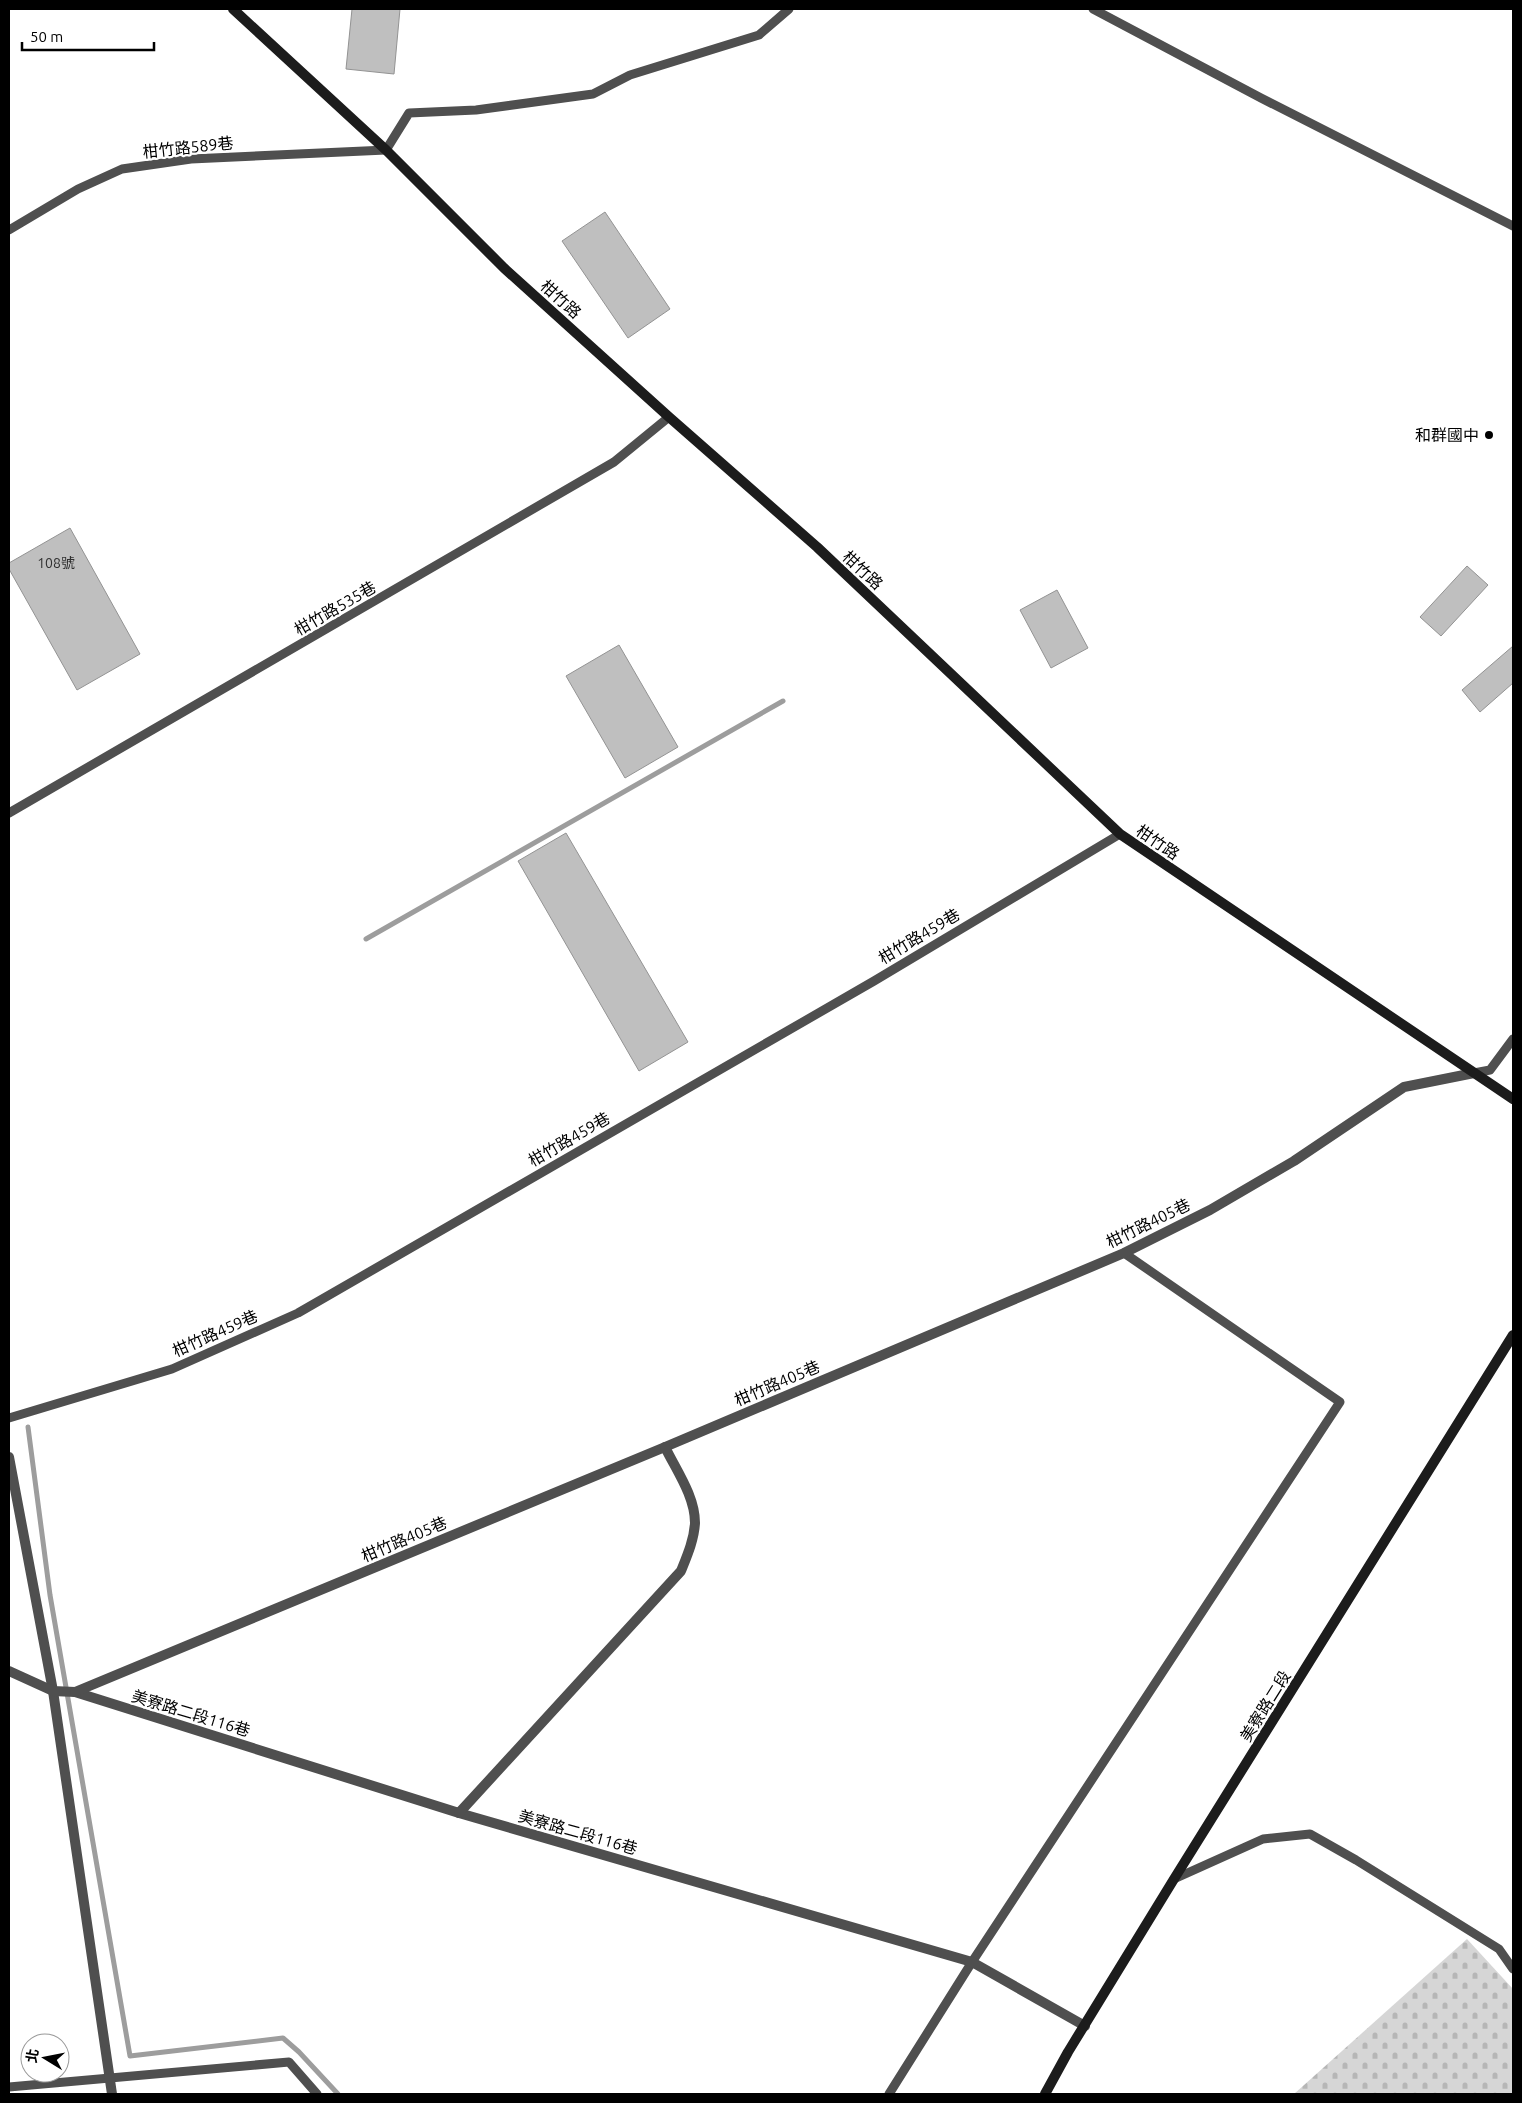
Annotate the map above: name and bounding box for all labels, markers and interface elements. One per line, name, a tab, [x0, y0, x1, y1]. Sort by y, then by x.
scale bar	[22, 20, 155, 52]
text: 50 m	[30, 28, 63, 45]
street label: 柑竹路589巷	[142, 133, 234, 161]
street label: 柑竹路	[537, 276, 585, 322]
place label: 和群國中	[1415, 426, 1479, 444]
marker: 和群國中	[1483, 429, 1495, 441]
street label: 柑竹路	[839, 547, 887, 593]
house number: 108號	[37, 555, 75, 571]
street label: 柑竹路535巷	[291, 577, 379, 639]
street label: 柑竹路	[1133, 821, 1183, 863]
street label: 柑竹路459巷	[875, 905, 963, 967]
street label: 柑竹路459巷	[525, 1108, 613, 1170]
street label: 柑竹路405巷	[1103, 1195, 1193, 1251]
street label: 柑竹路459巷	[170, 1306, 260, 1360]
street label: 柑竹路405巷	[732, 1357, 822, 1409]
street label: 柑竹路405巷	[359, 1513, 449, 1565]
street label: 美寮路二段	[1236, 1667, 1294, 1745]
street label: 美寮路二段116巷	[130, 1686, 252, 1740]
street label: 美寮路二段116巷	[516, 1806, 640, 1858]
north arrow	[20, 2033, 70, 2083]
text: 北	[23, 2047, 41, 2064]

